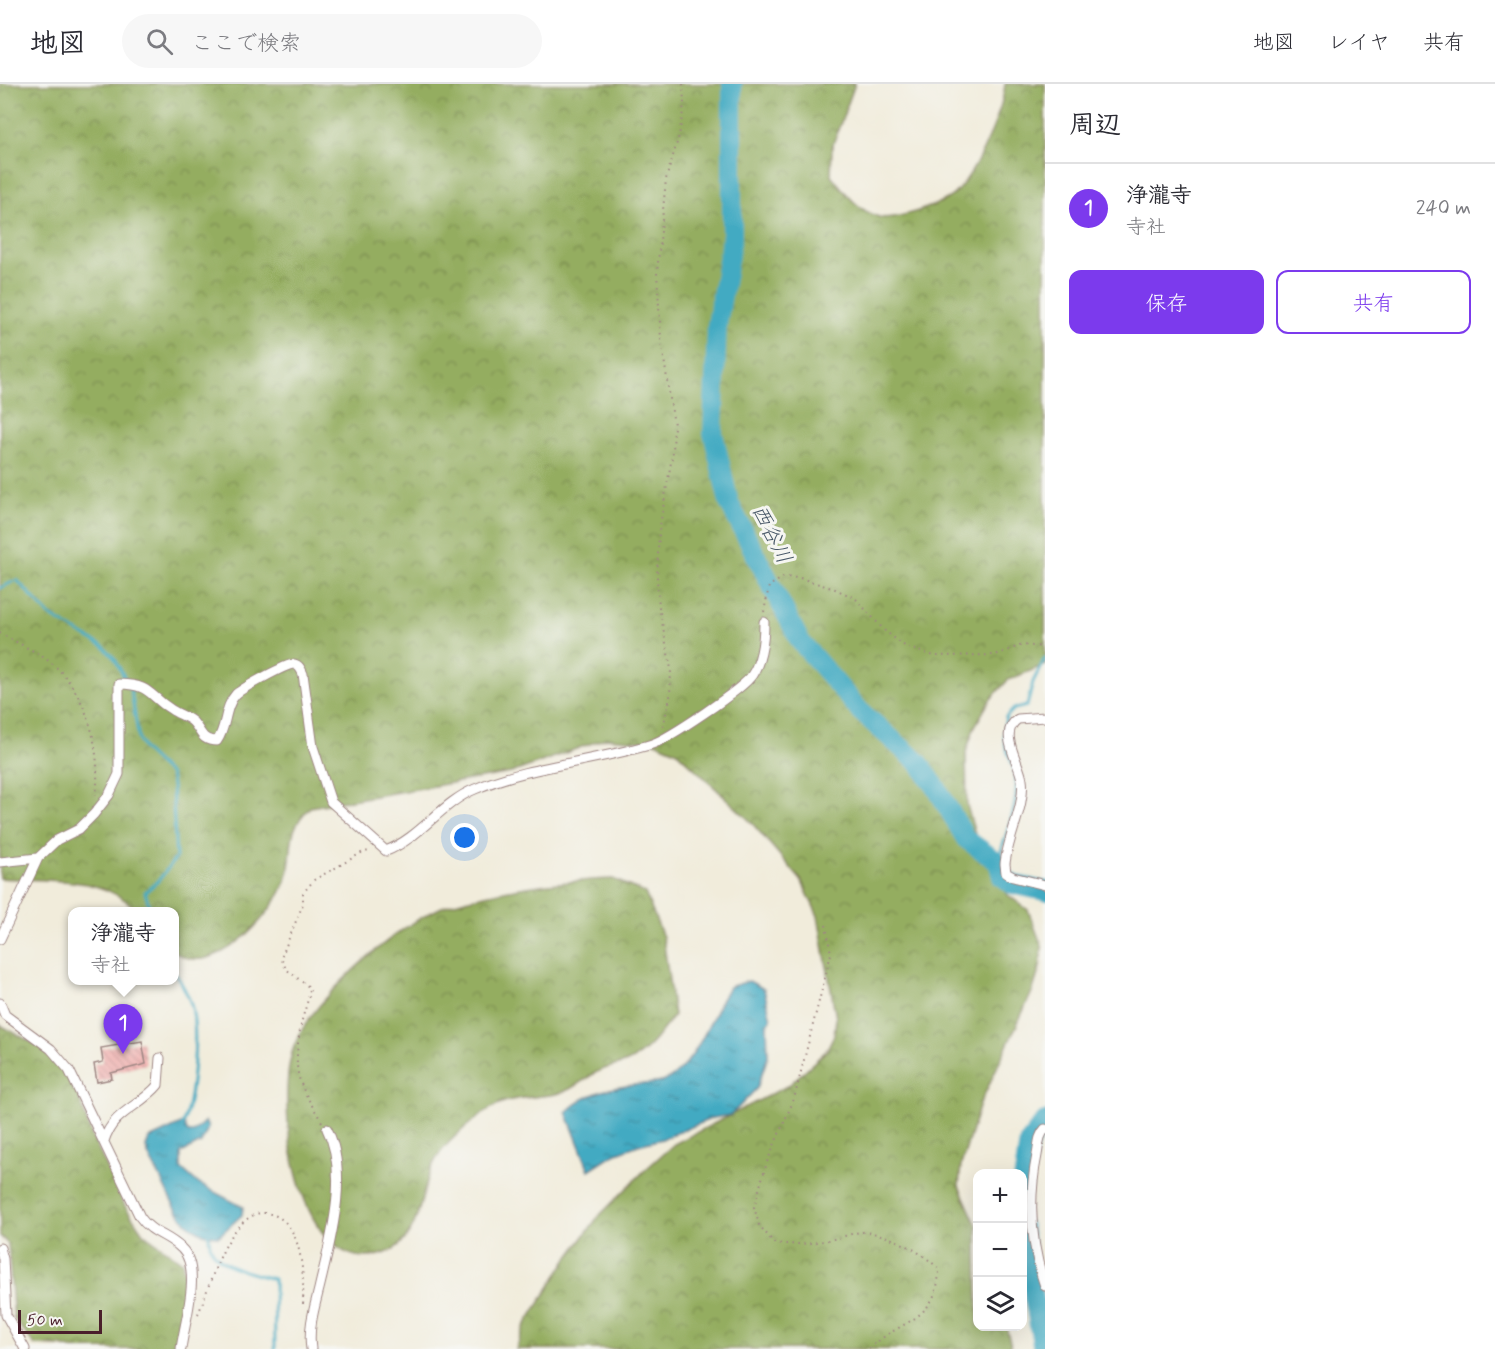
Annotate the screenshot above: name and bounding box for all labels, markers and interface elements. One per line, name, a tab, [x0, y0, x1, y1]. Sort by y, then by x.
search box	[122, 14, 542, 68]
icon: search	[143, 25, 176, 58]
text: 地図	[30, 26, 86, 63]
text: 地図	[1253, 29, 1295, 57]
text: レイヤ	[1328, 29, 1390, 57]
text: 共有	[1423, 29, 1465, 57]
text: ここで検索	[191, 30, 301, 58]
text: 周辺	[1069, 109, 1121, 143]
text: 浄瀧寺	[1126, 182, 1192, 210]
text: 1	[1084, 195, 1093, 222]
text: 240 m	[1416, 195, 1471, 222]
text: 寺社	[1126, 214, 1166, 241]
button: 保存	[1069, 270, 1264, 334]
button: 共有	[1276, 270, 1471, 334]
water label: 西谷川	[744, 500, 798, 569]
your location	[450, 823, 479, 852]
popup	[68, 907, 179, 985]
text: 浄瀧寺	[90, 920, 157, 948]
text: 寺社	[90, 952, 130, 979]
pin: 1	[104, 1004, 142, 1054]
map controls	[973, 1169, 1027, 1331]
button: +	[973, 1169, 1027, 1223]
button: −	[973, 1223, 1027, 1277]
button: layers	[973, 1277, 1027, 1331]
scale bar	[18, 1307, 102, 1334]
text: 50 m	[27, 1310, 63, 1331]

